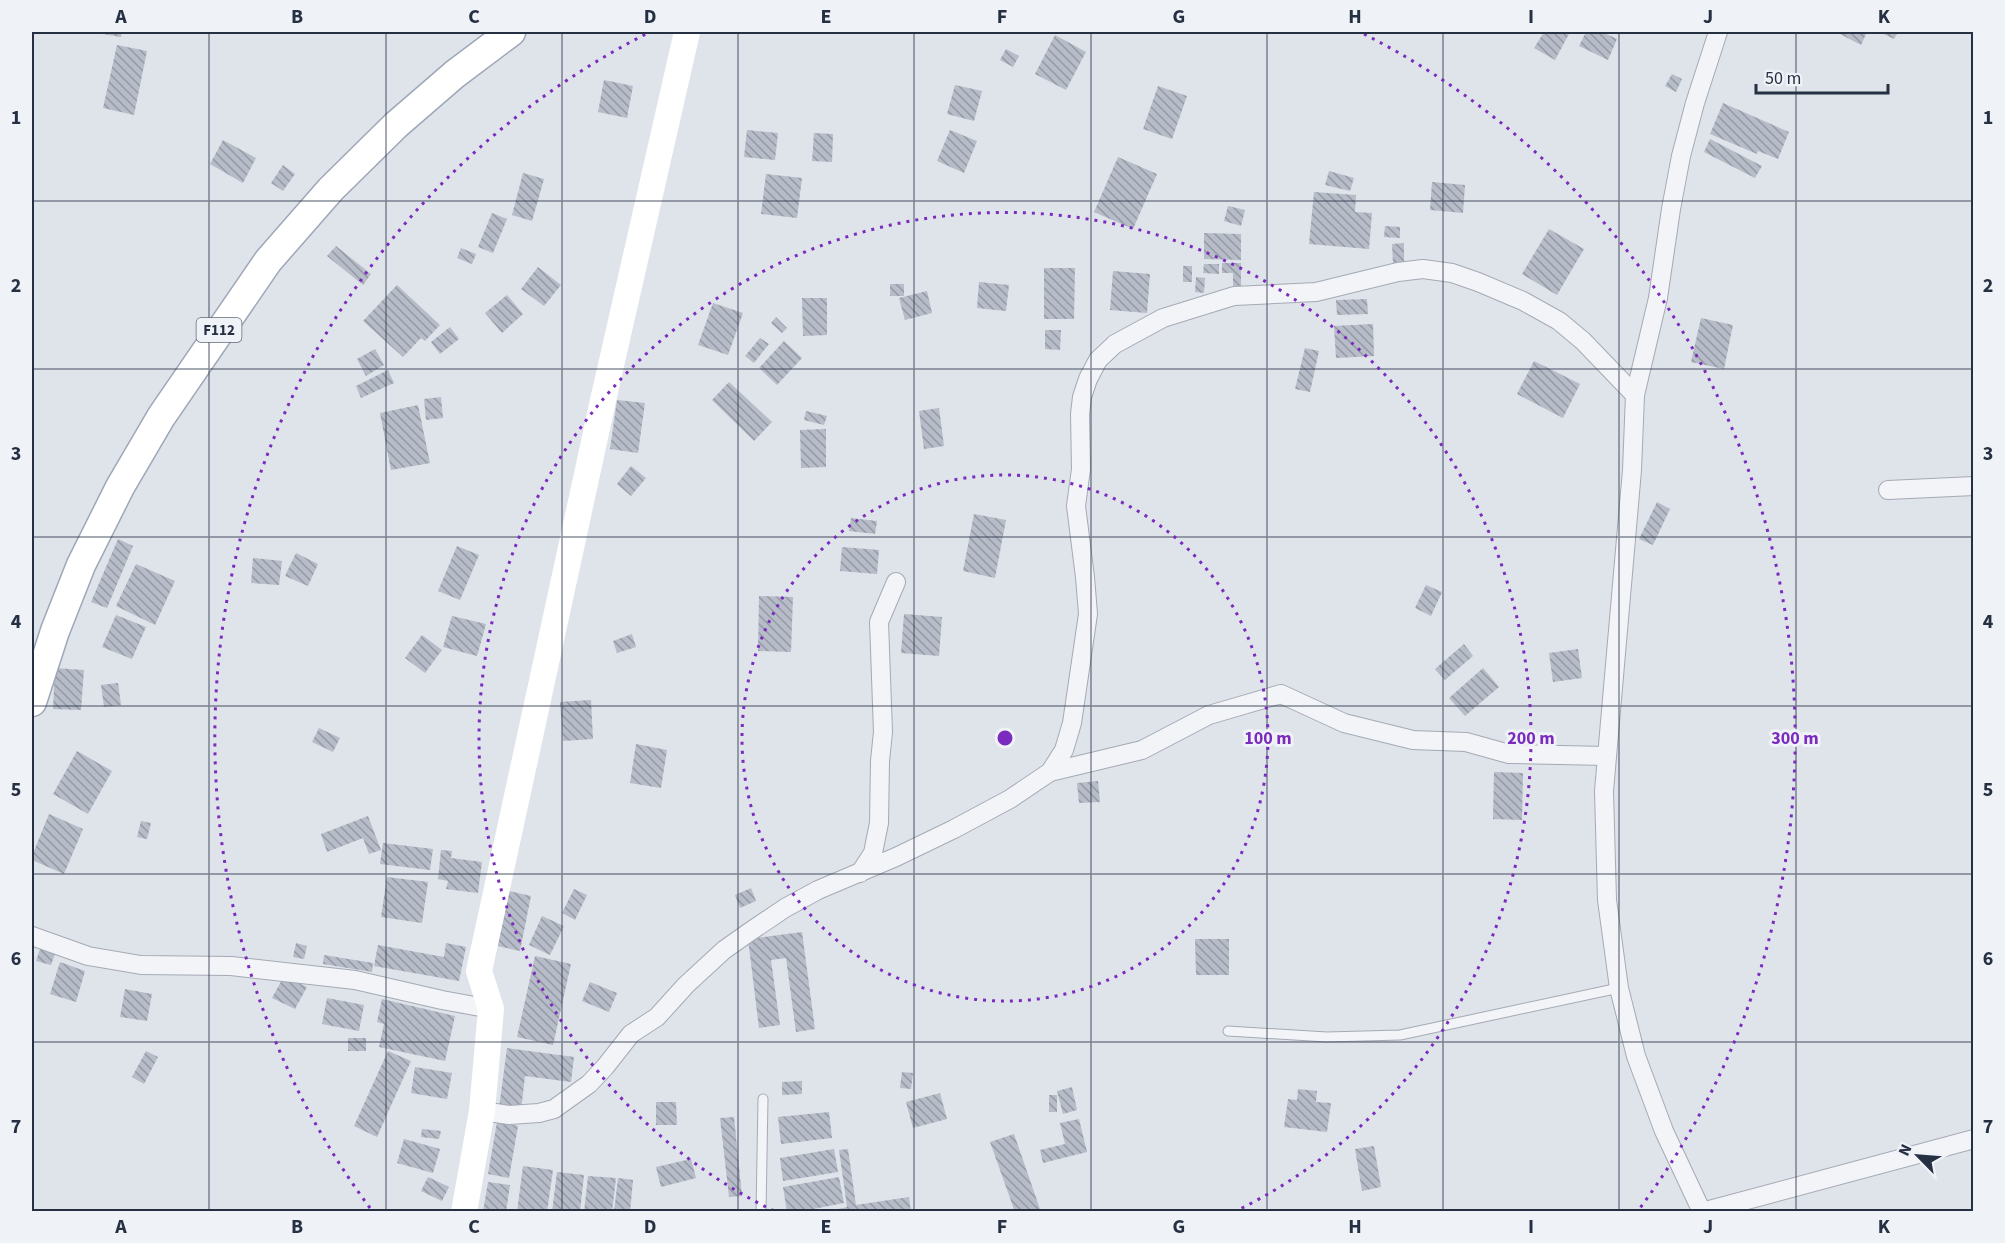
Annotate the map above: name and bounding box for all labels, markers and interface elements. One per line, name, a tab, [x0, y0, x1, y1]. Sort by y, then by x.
text: A	[114, 3, 127, 31]
text: B	[291, 3, 303, 31]
text: C	[468, 3, 480, 31]
text: D	[644, 3, 656, 31]
text: E	[821, 3, 831, 31]
text: F	[997, 3, 1007, 31]
text: G	[1173, 3, 1185, 31]
text: H	[1348, 3, 1362, 31]
text: I	[1528, 3, 1534, 31]
text: J	[1703, 3, 1713, 31]
text: K	[1878, 3, 1891, 31]
scale bar	[1756, 57, 1888, 95]
text: 50 m	[1765, 66, 1801, 91]
text: 1	[11, 104, 21, 132]
text: 1	[1983, 104, 1993, 132]
text: 2	[11, 272, 21, 300]
text: 2	[1983, 272, 1993, 300]
road number: F112	[196, 318, 242, 342]
text: 3	[11, 440, 21, 468]
text: 3	[1983, 440, 1993, 468]
text: 4	[11, 608, 22, 636]
text: 4	[1983, 608, 1994, 636]
text: 100 m	[1244, 726, 1292, 751]
text: 200 m	[1507, 726, 1555, 751]
text: 300 m	[1771, 726, 1819, 751]
centre of rings	[995, 728, 1015, 748]
text: 5	[11, 776, 21, 804]
text: 5	[1983, 776, 1993, 804]
text: 6	[11, 945, 21, 973]
text: 6	[1983, 945, 1993, 973]
text: 7	[11, 1113, 21, 1141]
text: 7	[1983, 1113, 1993, 1141]
north arrow	[1888, 1126, 1948, 1186]
text: N	[1893, 1141, 1918, 1160]
text: A	[114, 1213, 127, 1241]
text: B	[291, 1213, 303, 1241]
text: C	[468, 1213, 480, 1241]
text: D	[644, 1213, 656, 1241]
text: E	[821, 1213, 831, 1241]
text: F	[997, 1213, 1007, 1241]
text: G	[1173, 1213, 1185, 1241]
text: H	[1348, 1213, 1362, 1241]
text: I	[1528, 1213, 1534, 1241]
text: J	[1703, 1213, 1713, 1241]
text: K	[1878, 1213, 1891, 1241]

